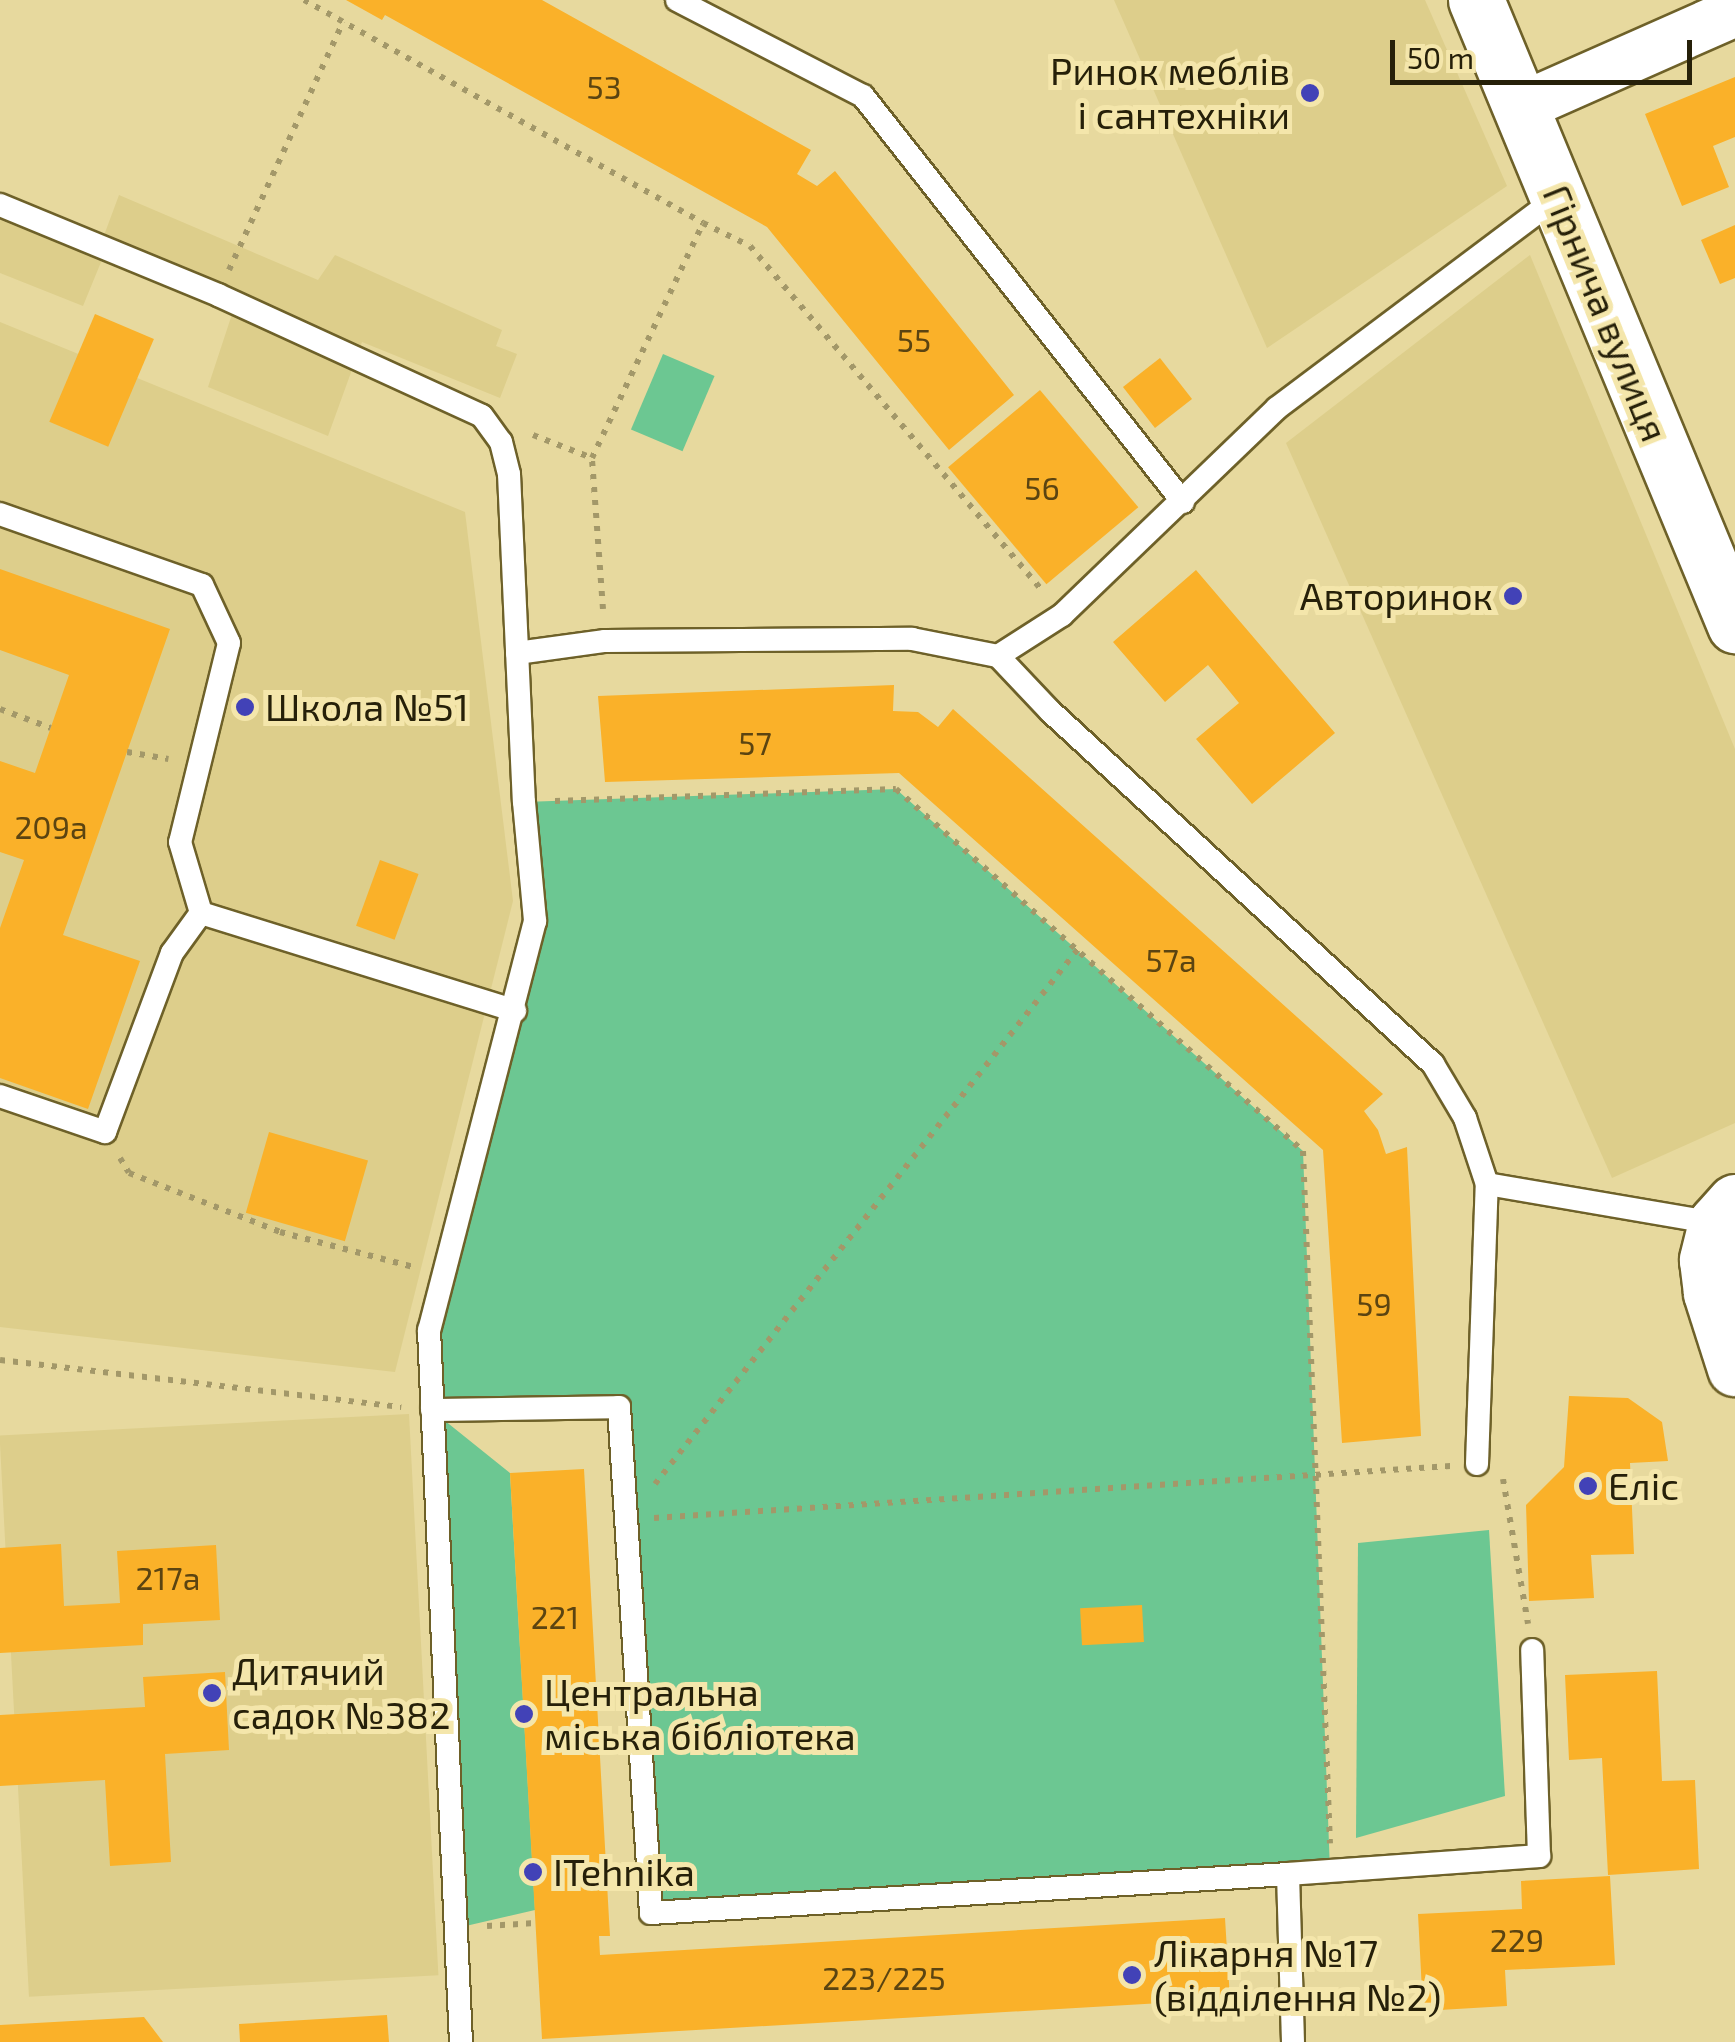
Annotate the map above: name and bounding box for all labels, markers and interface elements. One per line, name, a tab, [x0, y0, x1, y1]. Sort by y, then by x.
scale bar	[1395, 20, 1698, 82]
text: 50 m	[1407, 39, 1474, 75]
place label: Ринок меблів і сантехніки	[1050, 48, 1290, 137]
house number: 53	[587, 67, 621, 105]
marker: Ринок меблів і сантехніки	[1299, 82, 1321, 104]
street label: Гірнича вулиця	[1534, 178, 1678, 448]
house number: 55	[897, 320, 931, 358]
house number: 56	[1024, 468, 1060, 506]
place label: Авторинок	[1300, 573, 1493, 619]
marker: Авторинок	[1502, 585, 1524, 607]
place label: Школа №51	[265, 684, 469, 730]
marker: Школа №51	[234, 696, 256, 718]
house number: 57	[738, 723, 772, 761]
house number: 209а	[14, 807, 88, 845]
house number: 57а	[1145, 940, 1197, 978]
house number: 59	[1356, 1284, 1392, 1322]
place label: Еліс	[1608, 1463, 1679, 1509]
marker: Еліс	[1577, 1475, 1599, 1497]
house number: 217а	[136, 1558, 200, 1596]
house number: 221	[531, 1597, 579, 1635]
place label: Дитячий садок №382	[232, 1648, 450, 1738]
place label: Центральна міська бібліотека	[544, 1669, 856, 1758]
marker: Дитячий садок №382	[201, 1682, 223, 1704]
marker: Центральна міська бібліотека	[513, 1703, 535, 1725]
place label: ITehnika	[553, 1849, 695, 1895]
marker: ITehnika	[522, 1861, 544, 1883]
house number: 229	[1490, 1920, 1544, 1958]
place label: Лікарня №17 (відділення №2)	[1154, 1930, 1441, 2020]
house number: 223/225	[822, 1958, 946, 1996]
marker: Лікарня №17 (відділення №2)	[1119, 1962, 1145, 1988]

